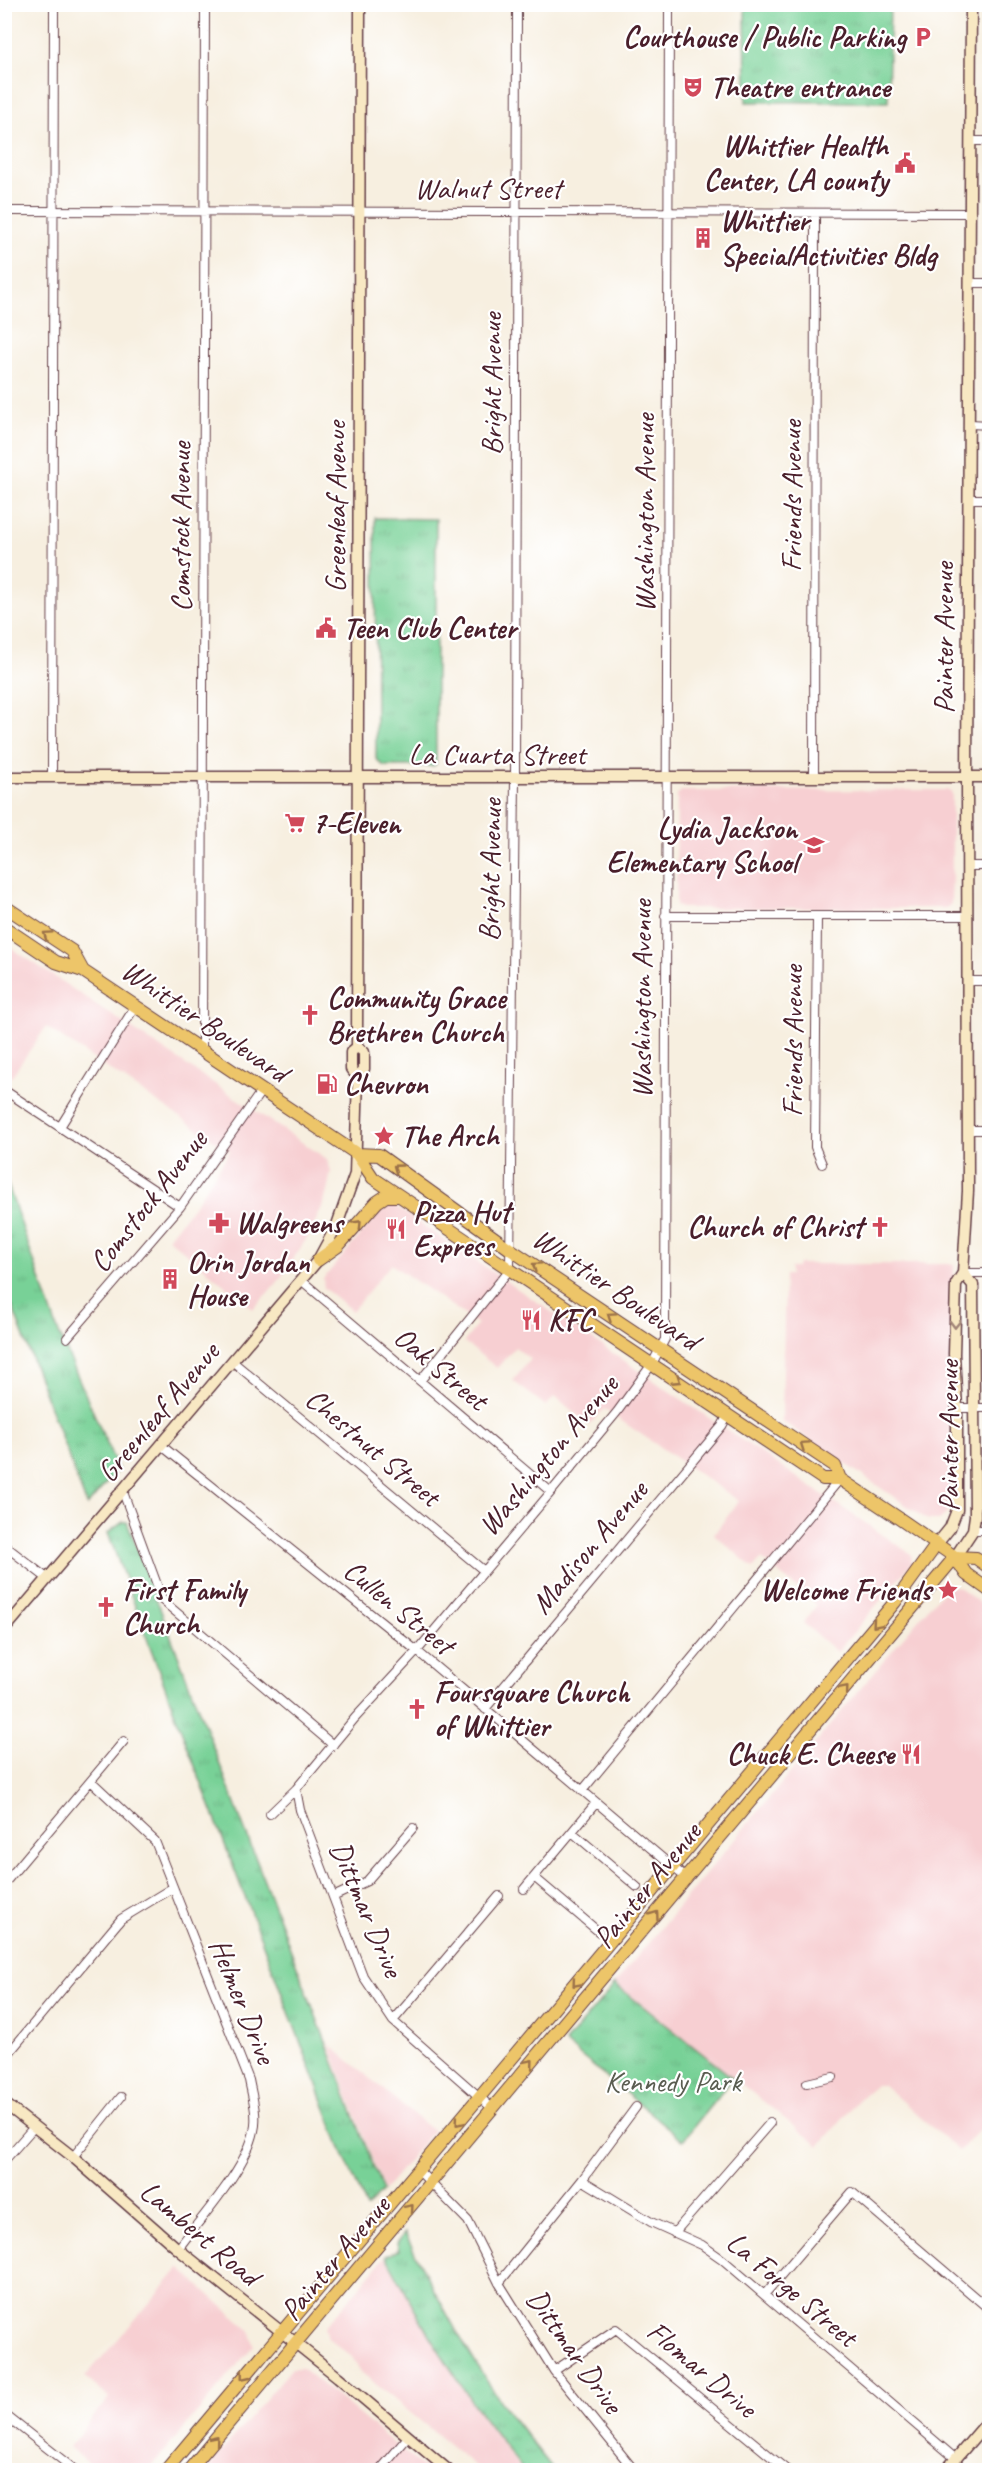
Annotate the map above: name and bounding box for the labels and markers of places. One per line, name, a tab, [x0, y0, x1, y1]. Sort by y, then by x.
place label: Courthouse / Public Parking	[623, 18, 908, 56]
parking icon: Courthouse / Public Parking	[911, 25, 935, 49]
place label: Theatre entrance	[710, 68, 892, 106]
theatre icon: Theatre entrance	[681, 75, 705, 99]
place label: Whittier Health Center, LA county	[704, 127, 891, 199]
public building icon: Whittier Health Center, LA county	[893, 151, 917, 175]
place label: Whittier SpecialActivities Bldg	[720, 202, 939, 274]
building icon: Whittier SpecialActivities Bldg	[691, 226, 715, 250]
place label: Teen Club Center	[343, 609, 519, 647]
public building icon: Teen Club Center	[314, 616, 338, 640]
place label: 7-Eleven	[312, 804, 402, 842]
place label: Lydia Jackson Elementary School	[607, 809, 803, 881]
supermarket icon: 7-Eleven	[283, 811, 307, 835]
school or university icon: Lydia Jackson Elementary School	[802, 833, 826, 857]
place label: Community Grace Brethren Church	[327, 979, 508, 1051]
church icon: Community Grace Brethren Church	[298, 1003, 322, 1027]
place label: Chevron	[344, 1065, 429, 1103]
fuel station icon: Chevron	[315, 1072, 339, 1096]
place label: The Arch	[401, 1117, 500, 1155]
place icon: The Arch	[372, 1124, 396, 1148]
place label: Pizza Hut Express	[413, 1193, 515, 1265]
place label: Walgreens	[236, 1204, 346, 1242]
place label: Church of Christ	[687, 1208, 868, 1246]
pharmacy icon: Walgreens	[207, 1211, 231, 1235]
church icon: Church of Christ	[868, 1215, 892, 1239]
restaurant icon: Pizza Hut Express	[384, 1217, 408, 1241]
place label: Orin Jordan House	[187, 1243, 311, 1315]
building icon: Orin Jordan House	[158, 1267, 182, 1291]
place label: KFC	[548, 1301, 597, 1339]
restaurant icon: KFC	[519, 1308, 543, 1332]
place label: First Family Church	[123, 1571, 249, 1643]
place label: Welcome Friends	[761, 1571, 934, 1609]
place icon: Welcome Friends	[936, 1578, 960, 1602]
church icon: First Family Church	[94, 1595, 118, 1619]
place label: Foursquare Church of Whittier	[434, 1673, 631, 1745]
church icon: Foursquare Church of Whittier	[405, 1697, 429, 1721]
place label: Chuck E. Cheese	[727, 1735, 896, 1773]
restaurant icon: Chuck E. Cheese	[899, 1742, 923, 1766]

